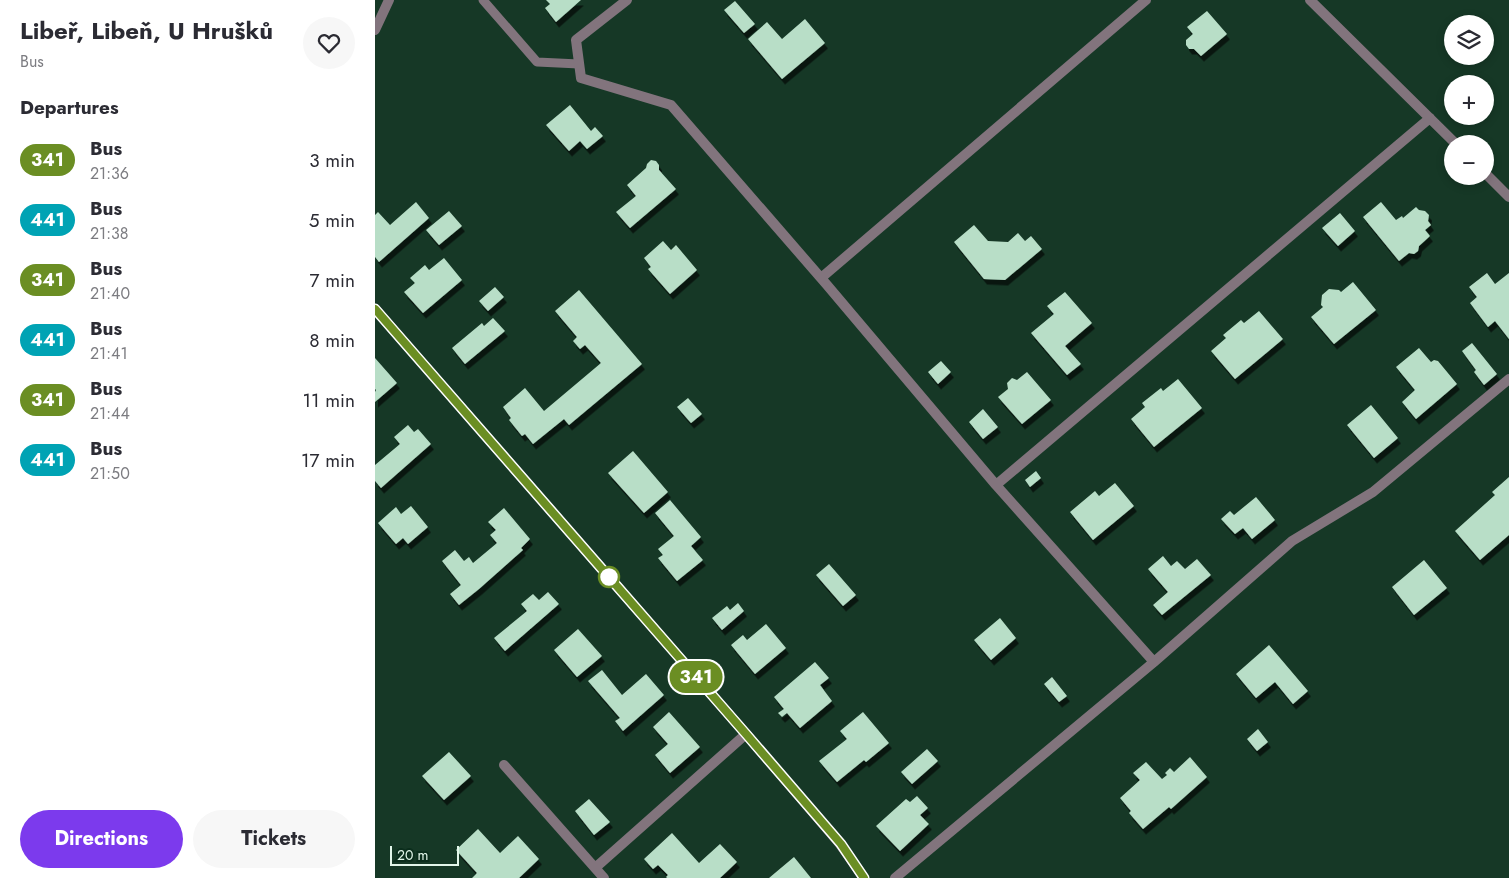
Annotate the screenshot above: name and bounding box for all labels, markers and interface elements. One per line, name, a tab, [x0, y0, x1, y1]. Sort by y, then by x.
text: Libeř, Libeň, U Hrušků	[20, 13, 273, 48]
map controls	[1444, 15, 1494, 185]
button: layers	[1444, 15, 1494, 65]
button: heart	[303, 17, 355, 69]
text: Bus	[20, 50, 44, 73]
button: +	[1444, 75, 1494, 125]
text: Departures	[20, 94, 119, 121]
text: Bus	[90, 135, 122, 162]
button: −	[1444, 135, 1494, 185]
text: 341	[31, 147, 64, 173]
text: 3 min	[309, 147, 355, 174]
text: 21:36	[90, 162, 129, 185]
text: Bus	[90, 195, 122, 222]
text: 441	[30, 207, 65, 233]
text: 5 min	[309, 207, 355, 234]
text: 21:38	[90, 222, 129, 245]
text: Bus	[90, 255, 122, 282]
text: 341	[31, 267, 64, 293]
text: 7 min	[310, 267, 355, 294]
text: 21:40	[90, 282, 130, 305]
text: Bus	[90, 315, 122, 342]
text: 441	[30, 327, 65, 353]
text: 8 min	[309, 327, 355, 354]
text: 21:41	[90, 342, 128, 365]
text: Bus	[90, 375, 122, 402]
text: 341	[31, 387, 64, 413]
text: 11 min	[302, 387, 355, 414]
text: 21:44	[90, 402, 130, 425]
text: Bus	[90, 435, 122, 462]
text: 441	[30, 447, 65, 473]
text: 17 min	[301, 447, 355, 474]
text: 21:50	[90, 462, 130, 485]
unlabelled marker	[598, 566, 620, 588]
line badge: 341	[667, 661, 725, 693]
text: 341	[680, 664, 712, 690]
button: Directions	[20, 810, 183, 868]
button: Tickets	[193, 810, 355, 868]
scale bar	[390, 843, 459, 866]
text: 20 m	[397, 845, 429, 865]

